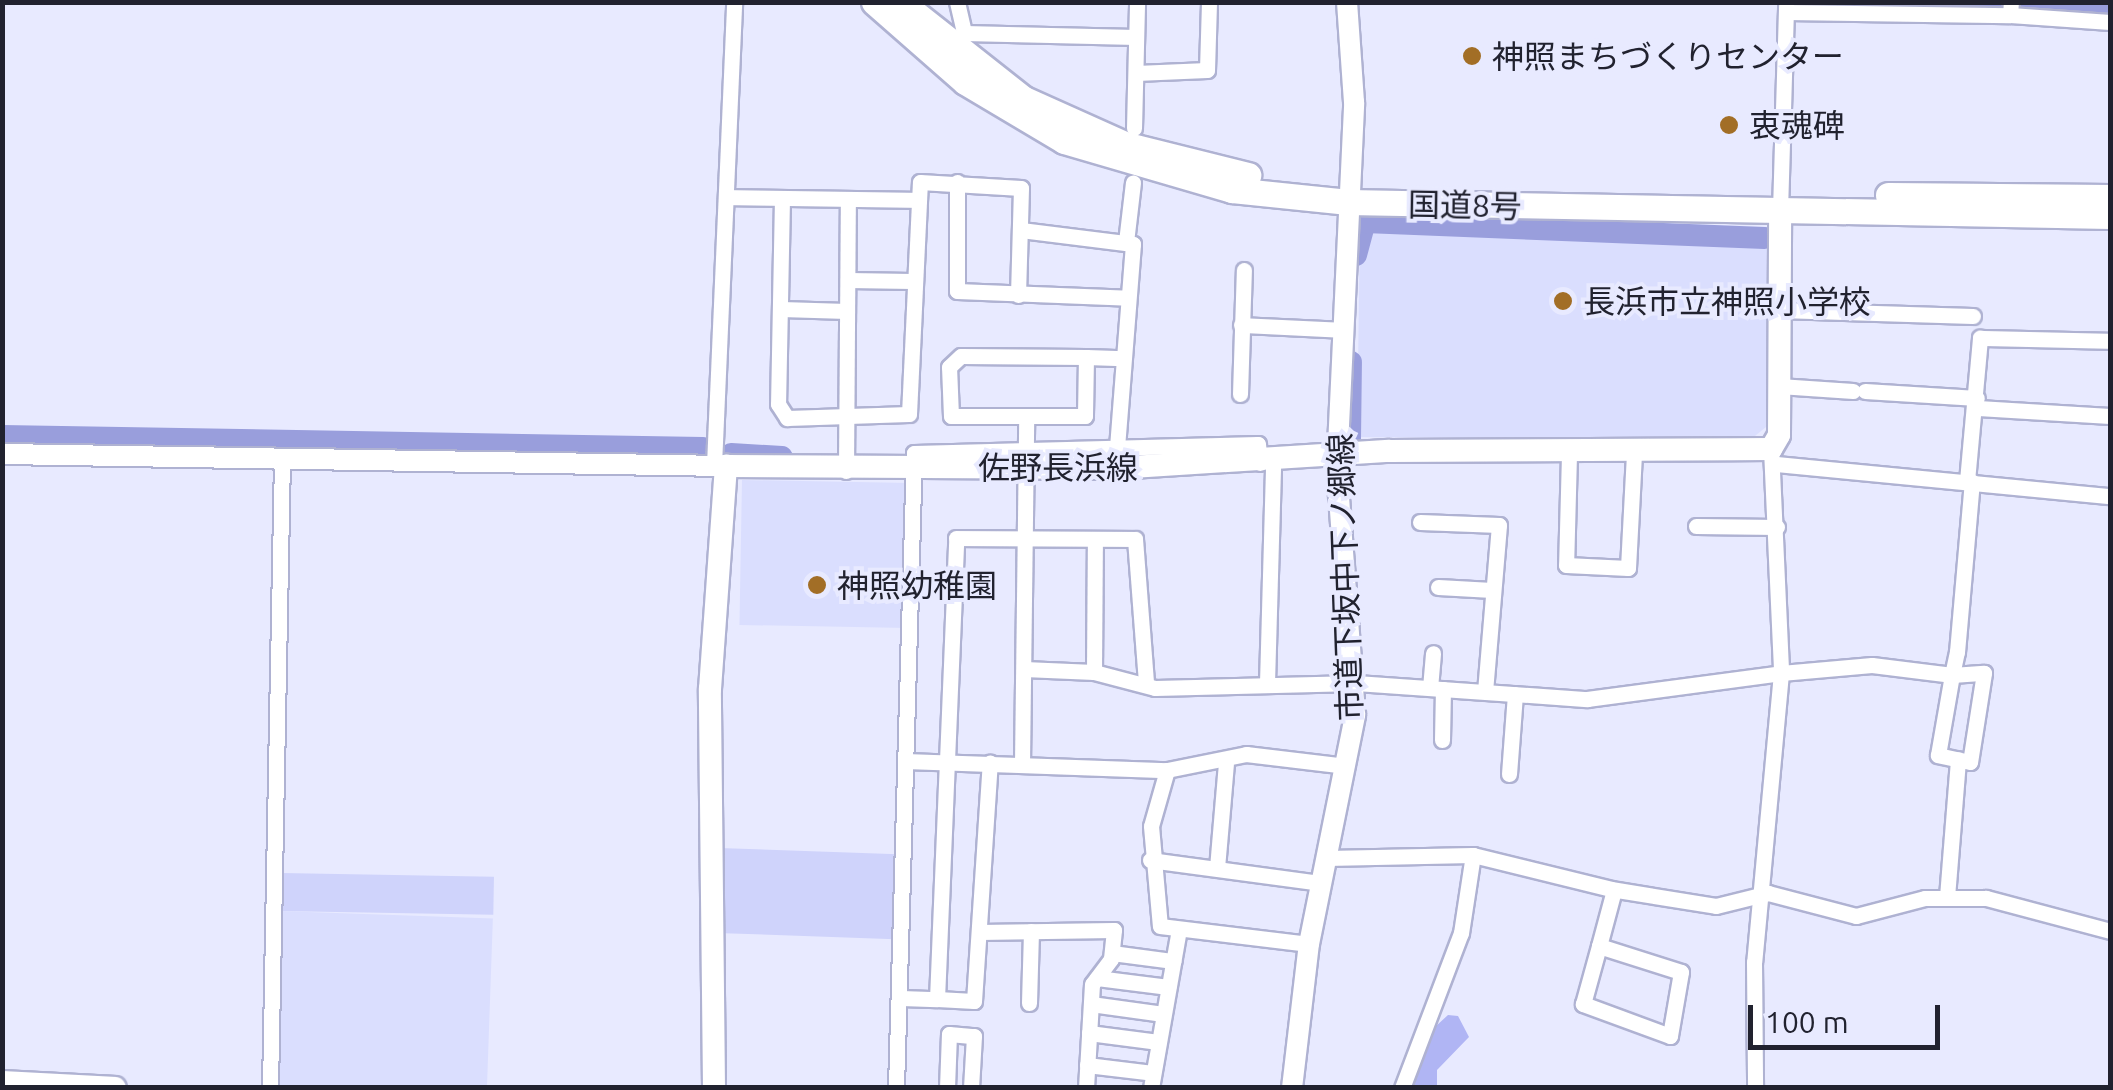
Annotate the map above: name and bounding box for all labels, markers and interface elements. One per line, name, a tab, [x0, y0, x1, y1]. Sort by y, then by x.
place label: 神照まちづくりセンター	[1492, 37, 1844, 75]
marker: 神照まちづくりセンター	[1461, 45, 1483, 67]
place label: 衷魂碑	[1749, 106, 1845, 144]
marker: 衷魂碑	[1718, 114, 1740, 136]
street label: 国道8号	[1408, 185, 1522, 225]
place label: 長浜市立神照小学校	[1583, 282, 1871, 320]
marker: 長浜市立神照小学校	[1552, 290, 1574, 312]
street label: 市道下坂中下ノ郷線	[1321, 432, 1369, 722]
street label: 佐野長浜線	[978, 448, 1138, 486]
place label: 神照幼稚園	[837, 566, 997, 604]
marker: 神照幼稚園	[806, 574, 828, 596]
scale bar	[1753, 985, 1946, 1047]
text: 100 m	[1765, 1005, 1849, 1039]

